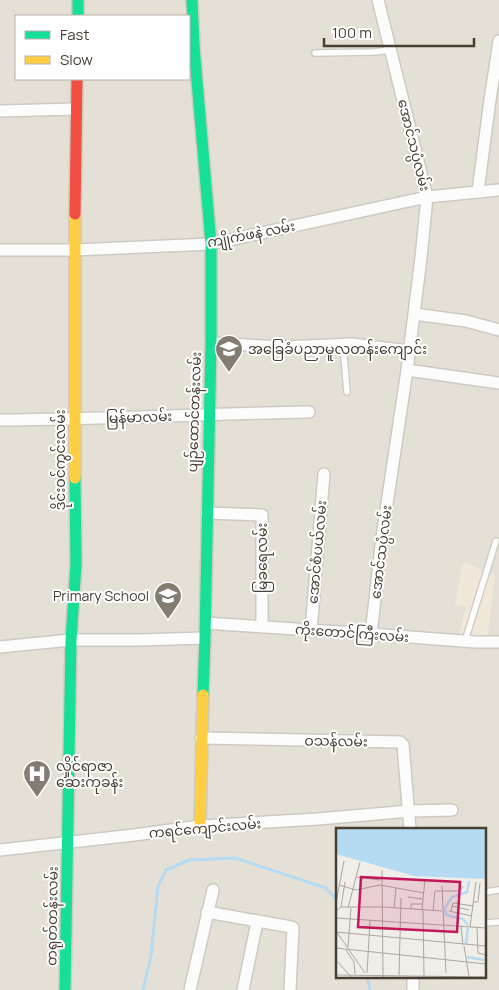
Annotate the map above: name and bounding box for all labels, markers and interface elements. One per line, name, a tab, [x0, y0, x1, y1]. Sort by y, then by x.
legend	[15, 15, 190, 80]
scale bar	[324, 15, 474, 47]
text: 100 m	[332, 22, 372, 43]
text: Fast	[60, 24, 89, 45]
text: Slow	[60, 49, 93, 70]
street label: အောင်သပ္ပံလမ်း	[391, 97, 435, 194]
street label: ကျိုက်ဖနဲ လမ်း	[205, 216, 297, 254]
school or university icon: အခြေခံပညာမူလတန်းကျောင်း	[214, 334, 244, 373]
place label: အခြေခံပညာမူလတန်းကျောင်း	[248, 339, 427, 361]
street label: ပျဉ်ထောင်တန်းလမ်း	[182, 351, 208, 473]
street label: မြန်မာလမ်း	[105, 406, 173, 430]
street label: ဒိုင်းဝင်ကွင်းလမ်း	[50, 409, 72, 511]
street label: အောင်စံပယ်လမ်း	[303, 499, 330, 604]
street label: အောင်သပ္ပံလမ်း	[365, 504, 399, 600]
street label: မြခရေလမ်း	[252, 523, 274, 593]
school or university icon: Primary School	[153, 581, 183, 620]
place label: Primary School	[53, 586, 149, 605]
street label: ကိုးတောင်ကြီးလမ်း	[294, 619, 410, 649]
street label: ဝသန်လမ်း	[304, 730, 368, 754]
place label: လှိုင်ရာဇာ ဆေးကုခန်း	[56, 756, 123, 794]
hospital icon: လှိုင်ရာဇာ ဆေးကုခန်း	[22, 759, 52, 798]
street label: ကရင်ကျောင်းလမ်း	[148, 813, 262, 845]
inset map	[336, 828, 486, 978]
street label: တရုတ်တန်းလမ်း	[41, 866, 65, 966]

